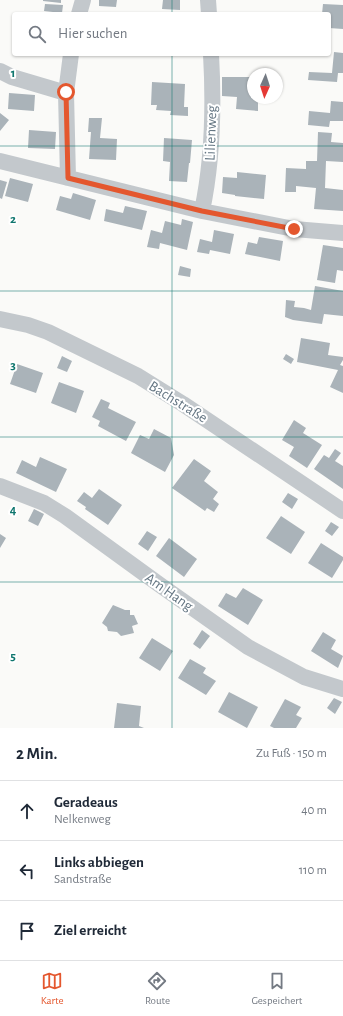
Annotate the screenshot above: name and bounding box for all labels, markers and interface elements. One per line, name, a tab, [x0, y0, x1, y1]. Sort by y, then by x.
search box	[12, 12, 331, 56]
icon: search	[26, 23, 48, 45]
text: Hier suchen	[58, 26, 128, 41]
text: 1	[11, 67, 15, 80]
north arrow	[247, 68, 283, 104]
route start	[57, 83, 75, 101]
street label: Lilienweg	[203, 104, 219, 161]
text: 2	[10, 213, 16, 226]
route end	[285, 220, 303, 238]
text: 3	[10, 359, 16, 372]
street label: Bachstraße	[146, 378, 210, 426]
text: 4	[10, 504, 17, 517]
street label: Am Hang	[142, 570, 196, 614]
text: 5	[10, 650, 16, 663]
text: 2 Min.	[16, 745, 57, 762]
text: Zu Fuß · 150 m	[256, 747, 327, 760]
text: Geradeaus	[54, 795, 118, 810]
icon: ahead	[16, 800, 38, 822]
text: 40 m	[301, 804, 327, 817]
text: Nelkenweg	[54, 813, 111, 826]
text: Links abbiegen	[54, 855, 144, 870]
icon: left	[16, 860, 38, 882]
text: 110 m	[299, 864, 327, 877]
text: Sandstraße	[54, 873, 111, 886]
icon: arrive	[16, 920, 38, 942]
text: Ziel erreicht	[54, 923, 127, 938]
tab: Karte	[41, 970, 64, 1007]
tab: Route	[145, 970, 170, 1007]
tab: Gespeichert	[251, 970, 302, 1007]

